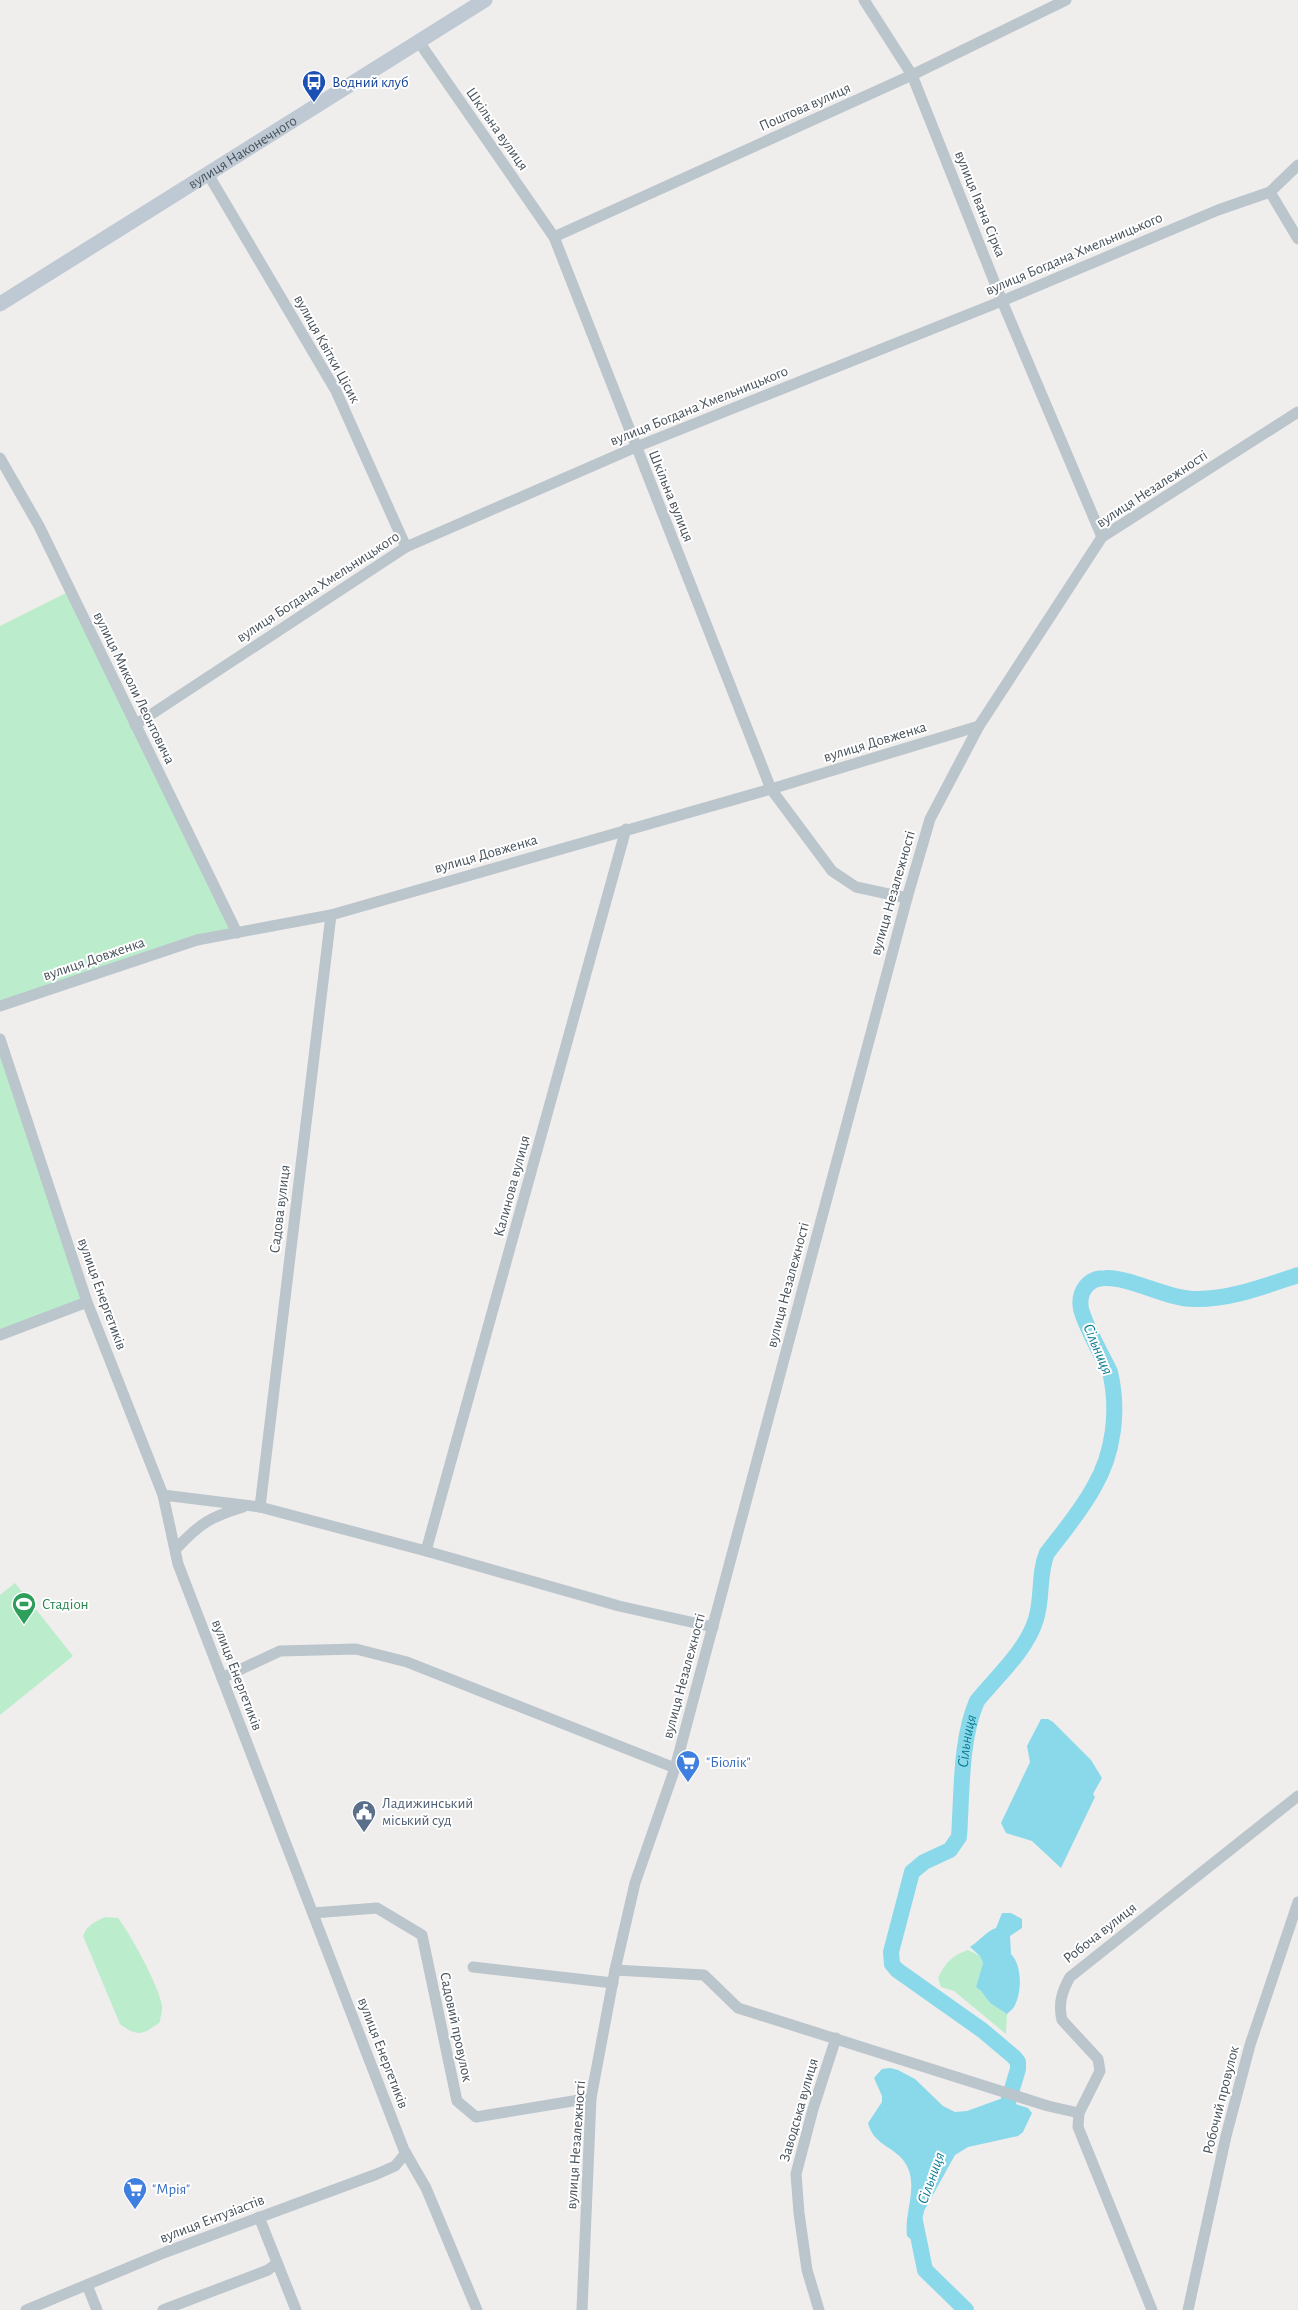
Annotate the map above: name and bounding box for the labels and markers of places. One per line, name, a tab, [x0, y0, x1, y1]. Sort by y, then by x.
bus stop icon: Водний клуб	[301, 69, 327, 103]
place label: Водний клуб	[332, 75, 408, 90]
sports icon: Стадіон	[11, 1591, 37, 1625]
place label: Стадіон	[42, 1597, 89, 1612]
supermarket icon: "Біолік"	[675, 1749, 701, 1783]
place label: "Біолік"	[706, 1755, 751, 1770]
place label: Ладижинський міський суд	[382, 1796, 473, 1828]
public building icon: Ладижинський міський суд	[351, 1799, 377, 1833]
supermarket icon: "Мрія"	[122, 2176, 148, 2210]
place label: "Мрія"	[152, 2182, 190, 2197]

